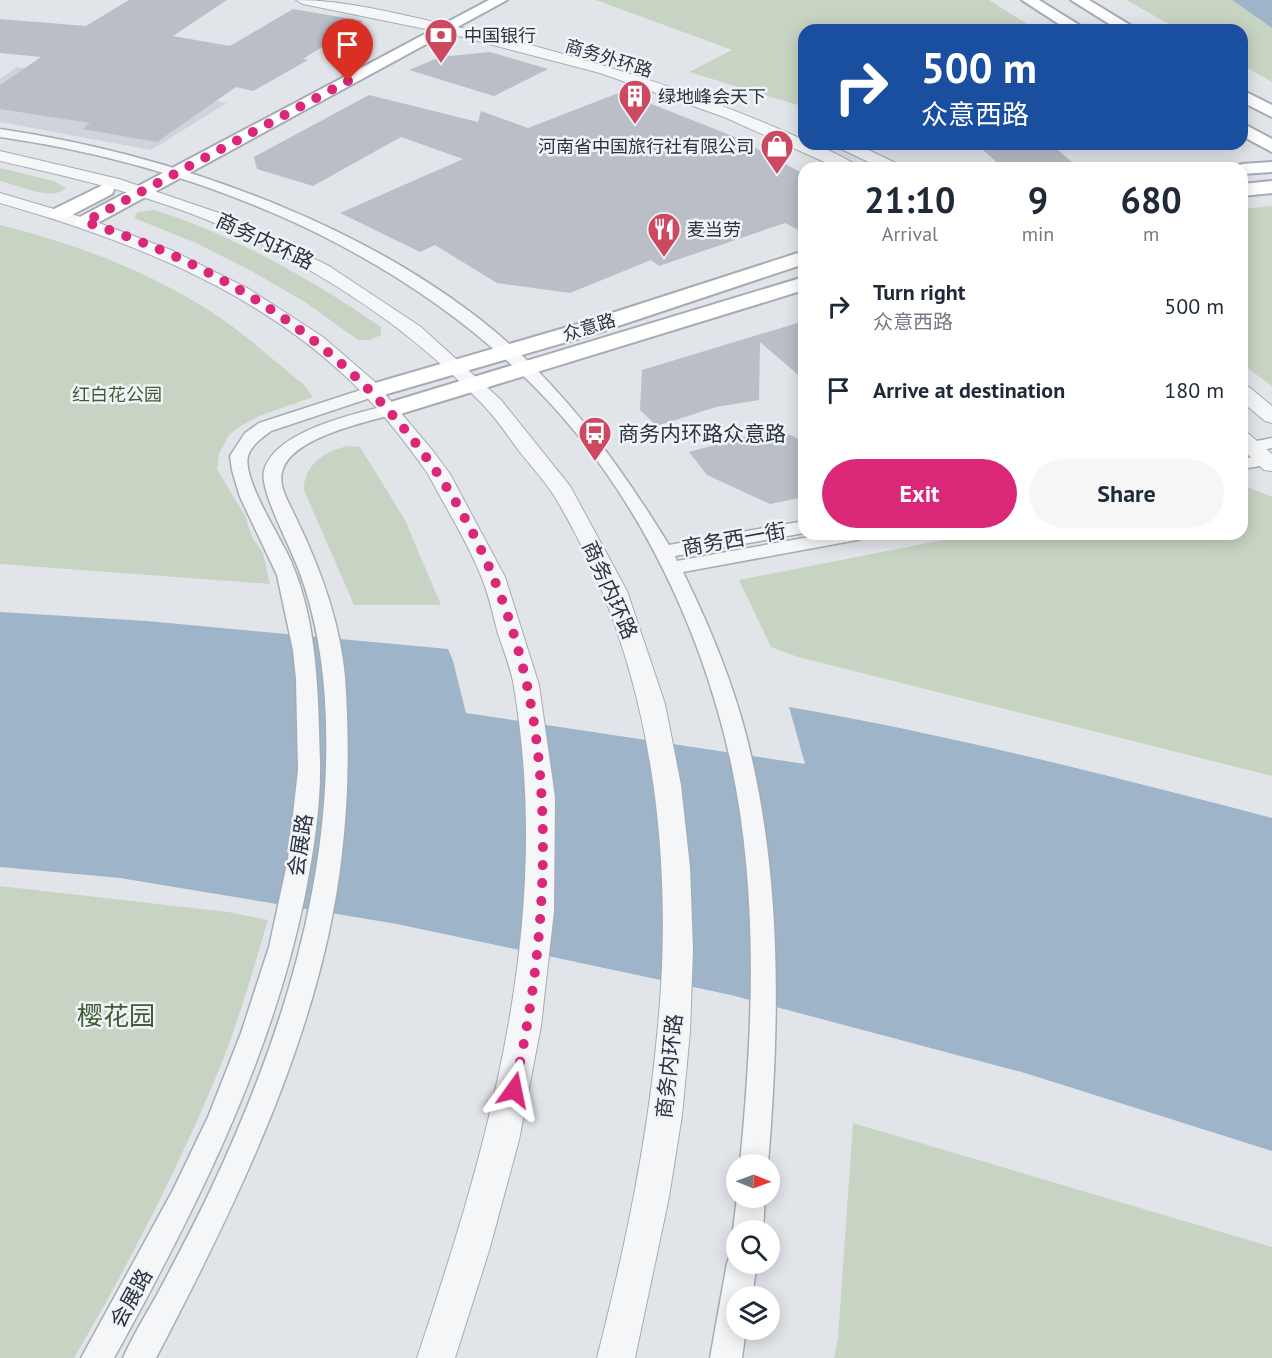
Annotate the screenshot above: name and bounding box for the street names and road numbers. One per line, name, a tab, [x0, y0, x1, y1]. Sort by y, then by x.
street label: 商务外环路	[563, 34, 655, 82]
street label: 商务内环路	[212, 207, 318, 275]
street label: 众意路	[560, 308, 618, 346]
street label: 商务西一街	[680, 517, 788, 561]
street label: 商务内环路	[576, 537, 644, 643]
street label: 会展路	[282, 812, 318, 878]
street label: 商务内环路	[650, 1012, 688, 1120]
street label: 会展路	[104, 1264, 158, 1332]

